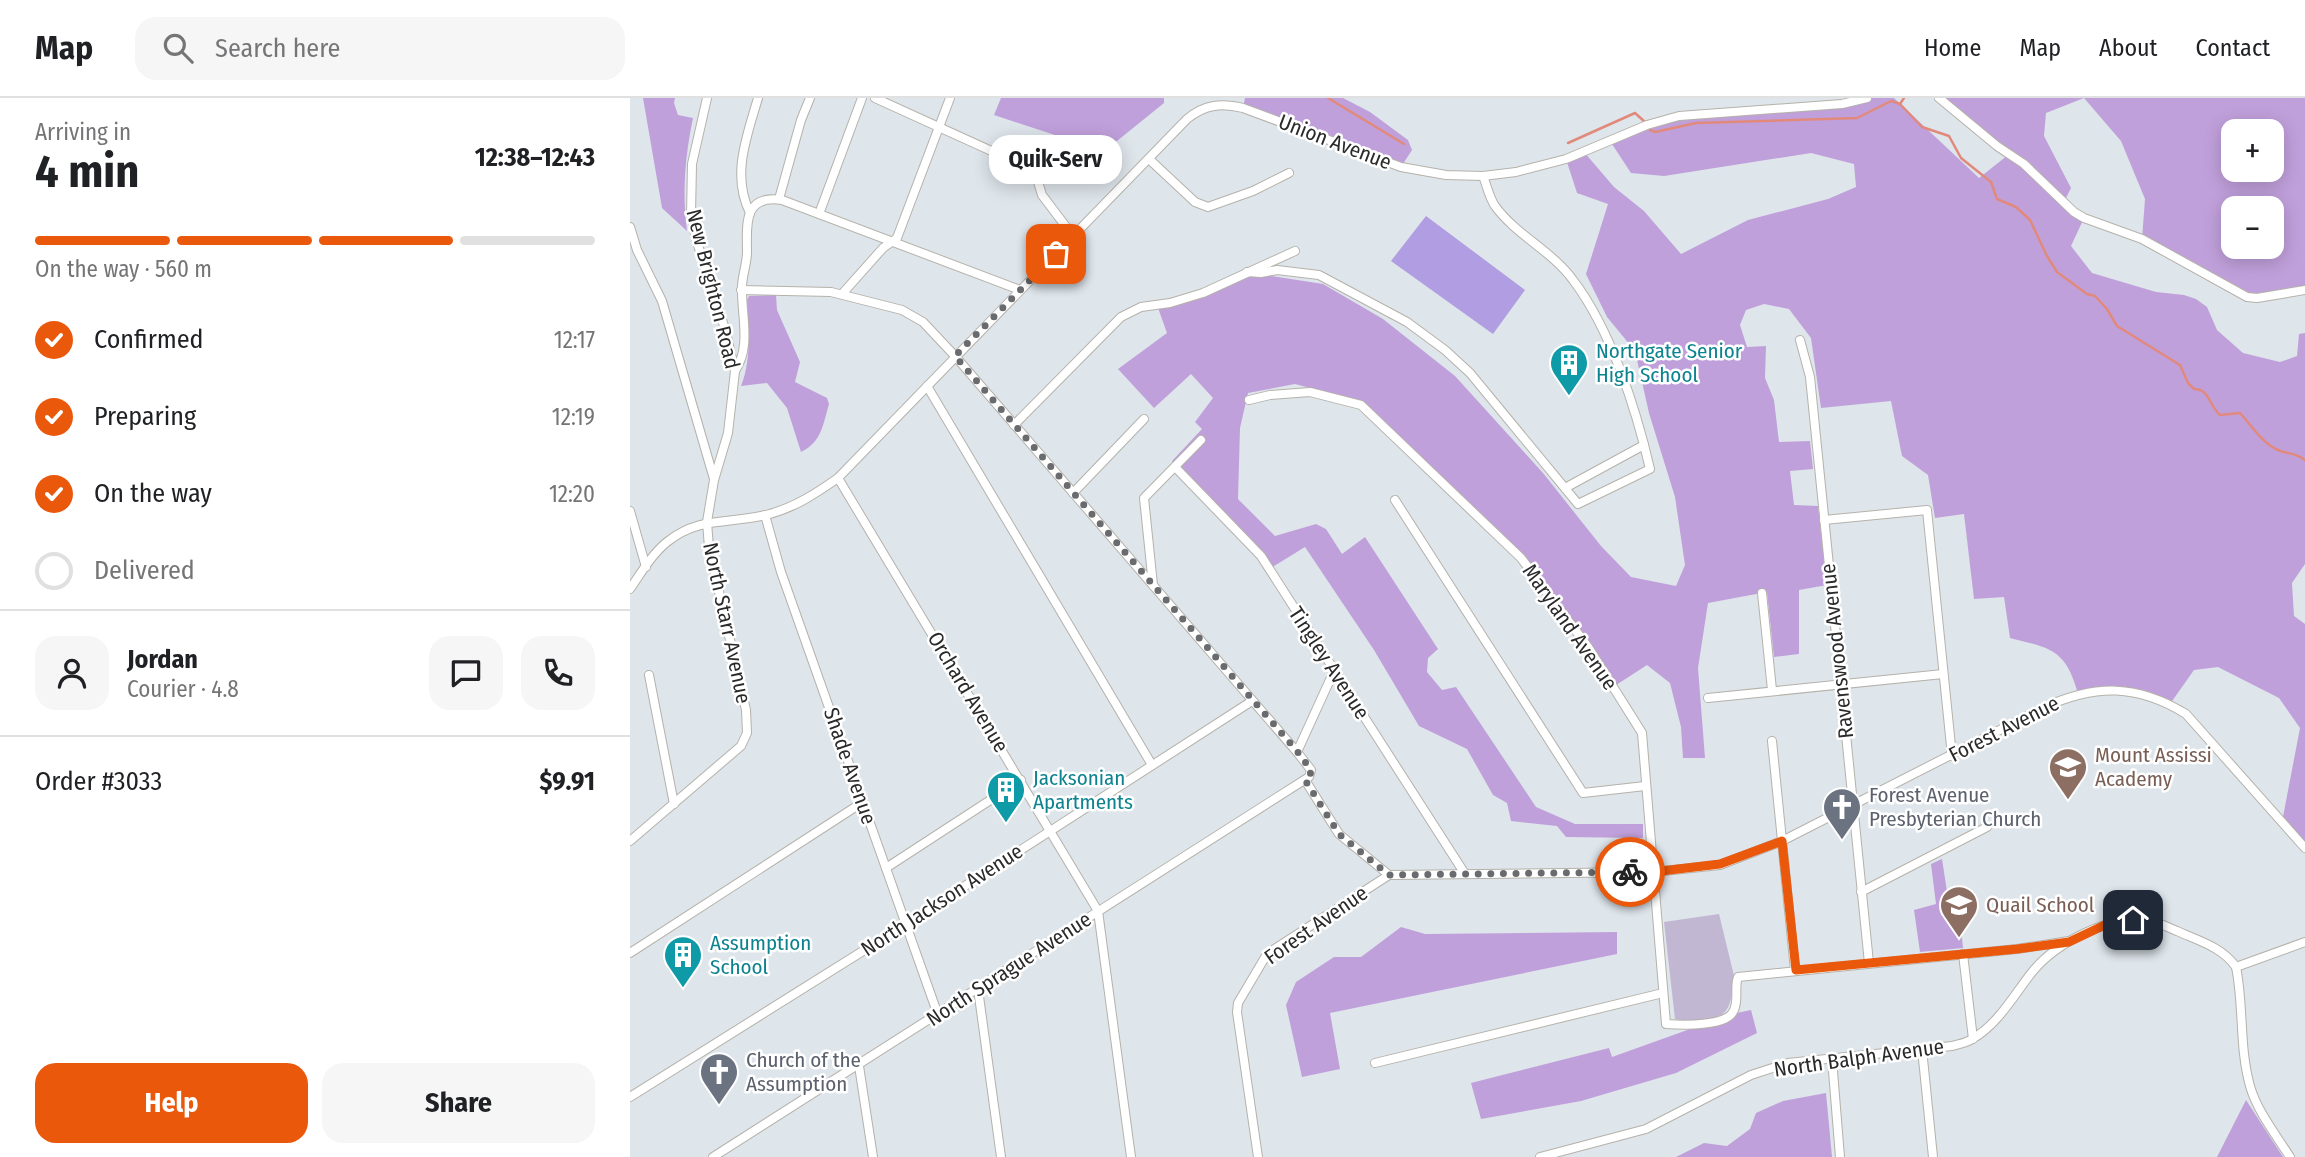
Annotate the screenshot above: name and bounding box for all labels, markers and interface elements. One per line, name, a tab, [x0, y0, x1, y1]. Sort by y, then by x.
search box	[135, 17, 625, 80]
text: Map	[35, 28, 93, 68]
icon: search	[159, 29, 197, 67]
text: Search here	[215, 33, 340, 64]
text: Home	[1924, 34, 1981, 62]
text: Map	[2019, 34, 2061, 62]
text: About	[2099, 34, 2157, 62]
text: Contact	[2195, 34, 2270, 62]
street label: Union Avenue	[1275, 109, 1395, 175]
text: Arriving in	[35, 118, 131, 146]
map controls	[2221, 119, 2284, 259]
button: +	[2221, 119, 2284, 182]
callout: Quik-Serv	[990, 135, 1122, 184]
text: 12:38–12:43	[475, 142, 595, 173]
text: 4 min	[35, 144, 139, 199]
text: Quik-Serv	[1009, 145, 1102, 173]
button: −	[2221, 196, 2284, 259]
street label: New Brighton Road	[681, 206, 745, 372]
pin	[1026, 224, 1086, 284]
icon: bag	[1037, 235, 1075, 273]
text: On the way · 560 m	[35, 255, 212, 283]
icon: check	[35, 321, 73, 359]
text: Confirmed	[94, 324, 204, 355]
text: 12:17	[554, 326, 595, 354]
place label: Northgate Senior High School	[1596, 338, 1743, 388]
building icon: Northgate Senior High School	[1548, 342, 1590, 397]
icon: check	[35, 398, 73, 436]
text: Preparing	[94, 401, 196, 432]
text: 12:19	[552, 403, 595, 431]
icon: check	[35, 475, 73, 513]
text: On the way	[94, 478, 212, 509]
text: 12:20	[549, 480, 595, 508]
street label: North Starr Avenue	[697, 540, 757, 706]
text: Delivered	[94, 555, 195, 586]
street label: Maryland Avenue	[1517, 559, 1623, 695]
street label: Ravenswood Avenue	[1815, 562, 1859, 740]
street label: Tingley Avenue	[1283, 602, 1375, 724]
street label: Orchard Avenue	[922, 627, 1014, 757]
button: person	[35, 636, 109, 710]
button: chat	[429, 636, 503, 710]
button: phone	[521, 636, 595, 710]
text: Jordan	[127, 644, 198, 675]
text: Courier · 4.8	[127, 675, 239, 703]
street label: Forest Avenue	[1944, 690, 2064, 768]
street label: Shade Avenue	[818, 704, 882, 828]
place label: Mount Assissi Academy	[2095, 742, 2212, 792]
school or university icon: Mount Assissi Academy	[2047, 746, 2089, 801]
place label: Jacksonian Apartments	[1033, 765, 1133, 815]
text: Order #3033	[35, 766, 162, 797]
text: $9.91	[540, 766, 595, 797]
building icon: Jacksonian Apartments	[985, 769, 1027, 824]
place label: Forest Avenue Presbyterian Church	[1869, 782, 2041, 832]
church icon: Forest Avenue Presbyterian Church	[1821, 786, 1863, 841]
courier	[1595, 837, 1665, 907]
street label: North Jackson Avenue	[856, 838, 1028, 962]
icon: bike	[1611, 853, 1649, 891]
street label: Forest Avenue	[1259, 880, 1373, 970]
school or university icon: Quail School	[1938, 884, 1980, 939]
pin	[2103, 890, 2163, 950]
place label: Quail School	[1986, 892, 2095, 918]
icon: home	[2114, 901, 2152, 939]
street label: North Sprague Avenue	[922, 906, 1096, 1032]
place label: Assumption School	[710, 930, 811, 980]
building icon: Assumption School	[662, 934, 704, 989]
street label: North Balph Avenue	[1772, 1033, 1946, 1083]
place label: Church of the Assumption	[746, 1047, 861, 1097]
church icon: Church of the Assumption	[698, 1051, 740, 1106]
button: Help	[35, 1063, 308, 1143]
button: Share	[322, 1063, 595, 1143]

